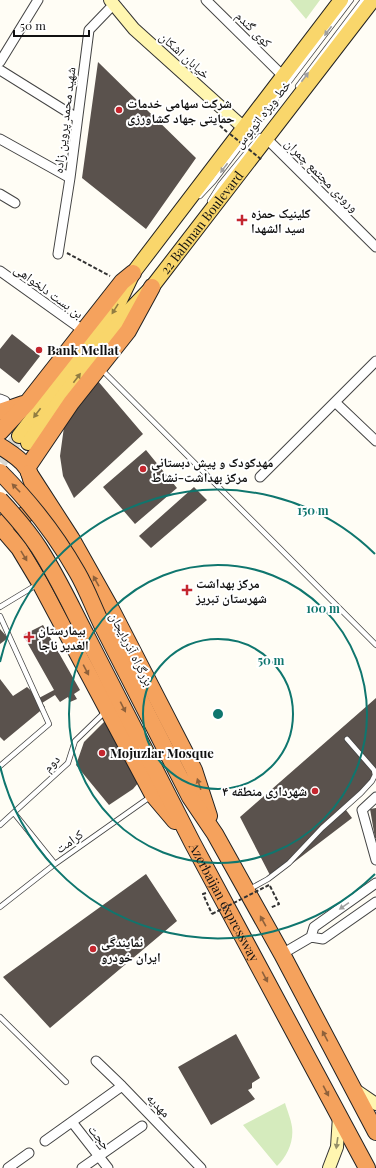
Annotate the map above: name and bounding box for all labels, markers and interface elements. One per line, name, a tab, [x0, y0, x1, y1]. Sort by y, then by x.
street label: کوی گندم	[232, 7, 277, 52]
scale bar	[14, 12, 89, 38]
text: 50 m	[20, 17, 46, 33]
one-way arrow	[324, 26, 332, 37]
street label: خیابان اشکان	[156, 27, 214, 83]
street label: شهید محمد پروین زاده	[49, 66, 80, 174]
one-way arrow	[301, 71, 309, 82]
street label: خط ویژه اتوبوس	[230, 76, 294, 152]
place label: شرکت سهامی خدمات حمایتی جهاد کشاورزی	[127, 94, 235, 127]
marker: شرکت سهامی خدمات حمایتی جهاد کشاورزی	[114, 105, 124, 115]
street label: ورودی مجتمع چمران	[280, 134, 363, 217]
one-way arrow	[220, 163, 228, 174]
street label: 22 Bahman Boulevard	[156, 167, 247, 277]
place label: کلینیک حمزه سید الشهدا	[251, 204, 311, 236]
marker: کلینیک حمزه سید الشهدا	[236, 214, 248, 226]
street label: بن بست دلخواهی	[11, 260, 87, 322]
one-way arrow	[111, 303, 118, 315]
place label: Bank Mellat	[47, 341, 119, 358]
marker: Bank Mellat	[34, 345, 44, 355]
one-way arrow	[73, 373, 81, 384]
one-way arrow	[33, 408, 41, 419]
place label: مهدکودک و پیش دبستانی مرکز بهداشت-نشاط	[151, 453, 273, 485]
marker: مهدکودک و پیش دبستانی مرکز بهداشت-نشاط	[138, 464, 148, 474]
one-way arrow	[11, 483, 21, 493]
text: 150 m	[297, 502, 329, 518]
one-way arrow	[20, 551, 28, 561]
place label: مرکز بهداشت شهرستان تبریز	[195, 574, 267, 606]
one-way arrow	[92, 575, 99, 586]
marker: مرکز بهداشت شهرستان تبریز	[181, 584, 193, 596]
text: 100 m	[306, 600, 340, 616]
street label: بزرگراه آذربایجان	[106, 609, 158, 689]
place label: بیمارستان الغدیر ناجا	[38, 621, 89, 653]
marker: بیمارستان الغدیر ناجا	[23, 631, 35, 643]
text: 50 m	[258, 652, 285, 668]
one-way arrow	[83, 665, 90, 676]
one-way arrow	[120, 701, 126, 713]
centre of rings	[211, 707, 225, 721]
place label: Mojuzlar Mosque	[110, 744, 214, 761]
marker: Mojuzlar Mosque	[97, 748, 107, 758]
street label: دوم	[38, 750, 64, 776]
one-way arrow	[196, 777, 202, 789]
place label: شهرداری منطقه ۴	[222, 782, 307, 799]
marker: شهرداری منطقه ۴	[310, 786, 320, 796]
street label: کرامت	[51, 825, 87, 857]
street label: Azerbaijan expressway	[185, 839, 264, 965]
one-way arrow	[339, 902, 349, 910]
one-way arrow	[260, 916, 267, 927]
place label: نمایندگی ایران خودرو	[101, 933, 161, 965]
marker: نمایندگی ایران خودرو	[88, 944, 98, 954]
one-way arrow	[261, 971, 268, 982]
one-way arrow	[322, 1030, 328, 1042]
one-way arrow	[323, 1085, 329, 1097]
street label: مهدیه	[144, 1089, 175, 1121]
street label: حجت	[85, 1121, 116, 1153]
one-way arrow	[334, 1137, 340, 1149]

